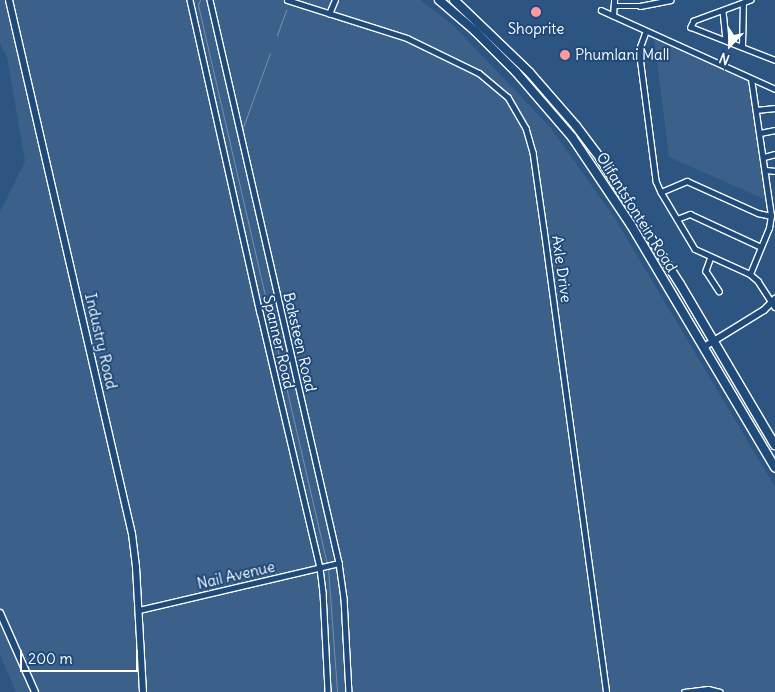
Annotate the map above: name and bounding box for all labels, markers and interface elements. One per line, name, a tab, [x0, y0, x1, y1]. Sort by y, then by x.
marker: Shoprite	[530, 6, 542, 18]
place label: Shoprite	[508, 20, 564, 38]
north arrow	[705, 20, 755, 70]
place label: Phumlani Mall	[575, 46, 669, 64]
marker: Phumlani Mall	[559, 49, 571, 61]
text: N	[717, 49, 732, 69]
street label: Olifantsfontein Road	[593, 149, 681, 275]
street label: Axle Drive	[548, 234, 576, 304]
street label: Industry Road	[81, 291, 121, 391]
street label: Baksteen Road	[280, 291, 320, 393]
street label: Spanner Road	[259, 293, 299, 391]
street label: Nail Avenue	[195, 557, 277, 593]
scale bar	[22, 640, 140, 672]
text: 200 m	[28, 649, 73, 668]

